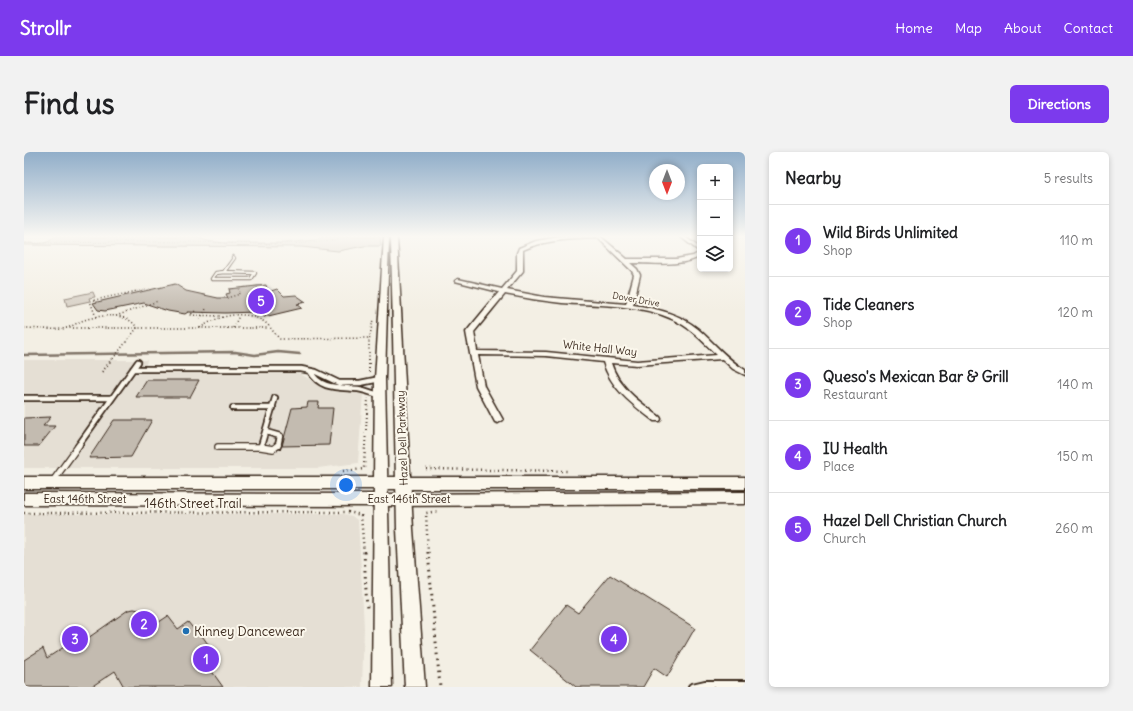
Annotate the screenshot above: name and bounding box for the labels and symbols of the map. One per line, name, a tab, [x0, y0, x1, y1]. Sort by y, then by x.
north arrow	[649, 164, 685, 200]
pin: 5	[248, 286, 274, 316]
street label: Dover Drive	[612, 289, 661, 309]
street label: White Hall Way	[562, 337, 638, 359]
street label: Hazel Dell Parkway	[393, 390, 411, 486]
your location	[336, 475, 356, 495]
street label: East 146th Street	[43, 492, 127, 506]
street label: East 146th Street	[367, 492, 451, 506]
street label: 146th Street Trail	[144, 495, 242, 512]
pin: 2	[131, 609, 157, 639]
place label: Kinney Dancewear	[194, 623, 306, 640]
pin: 3	[62, 624, 88, 654]
pin: 4	[601, 624, 627, 654]
marker: Kinney Dancewear	[181, 626, 191, 636]
pin: 1	[193, 644, 219, 674]

